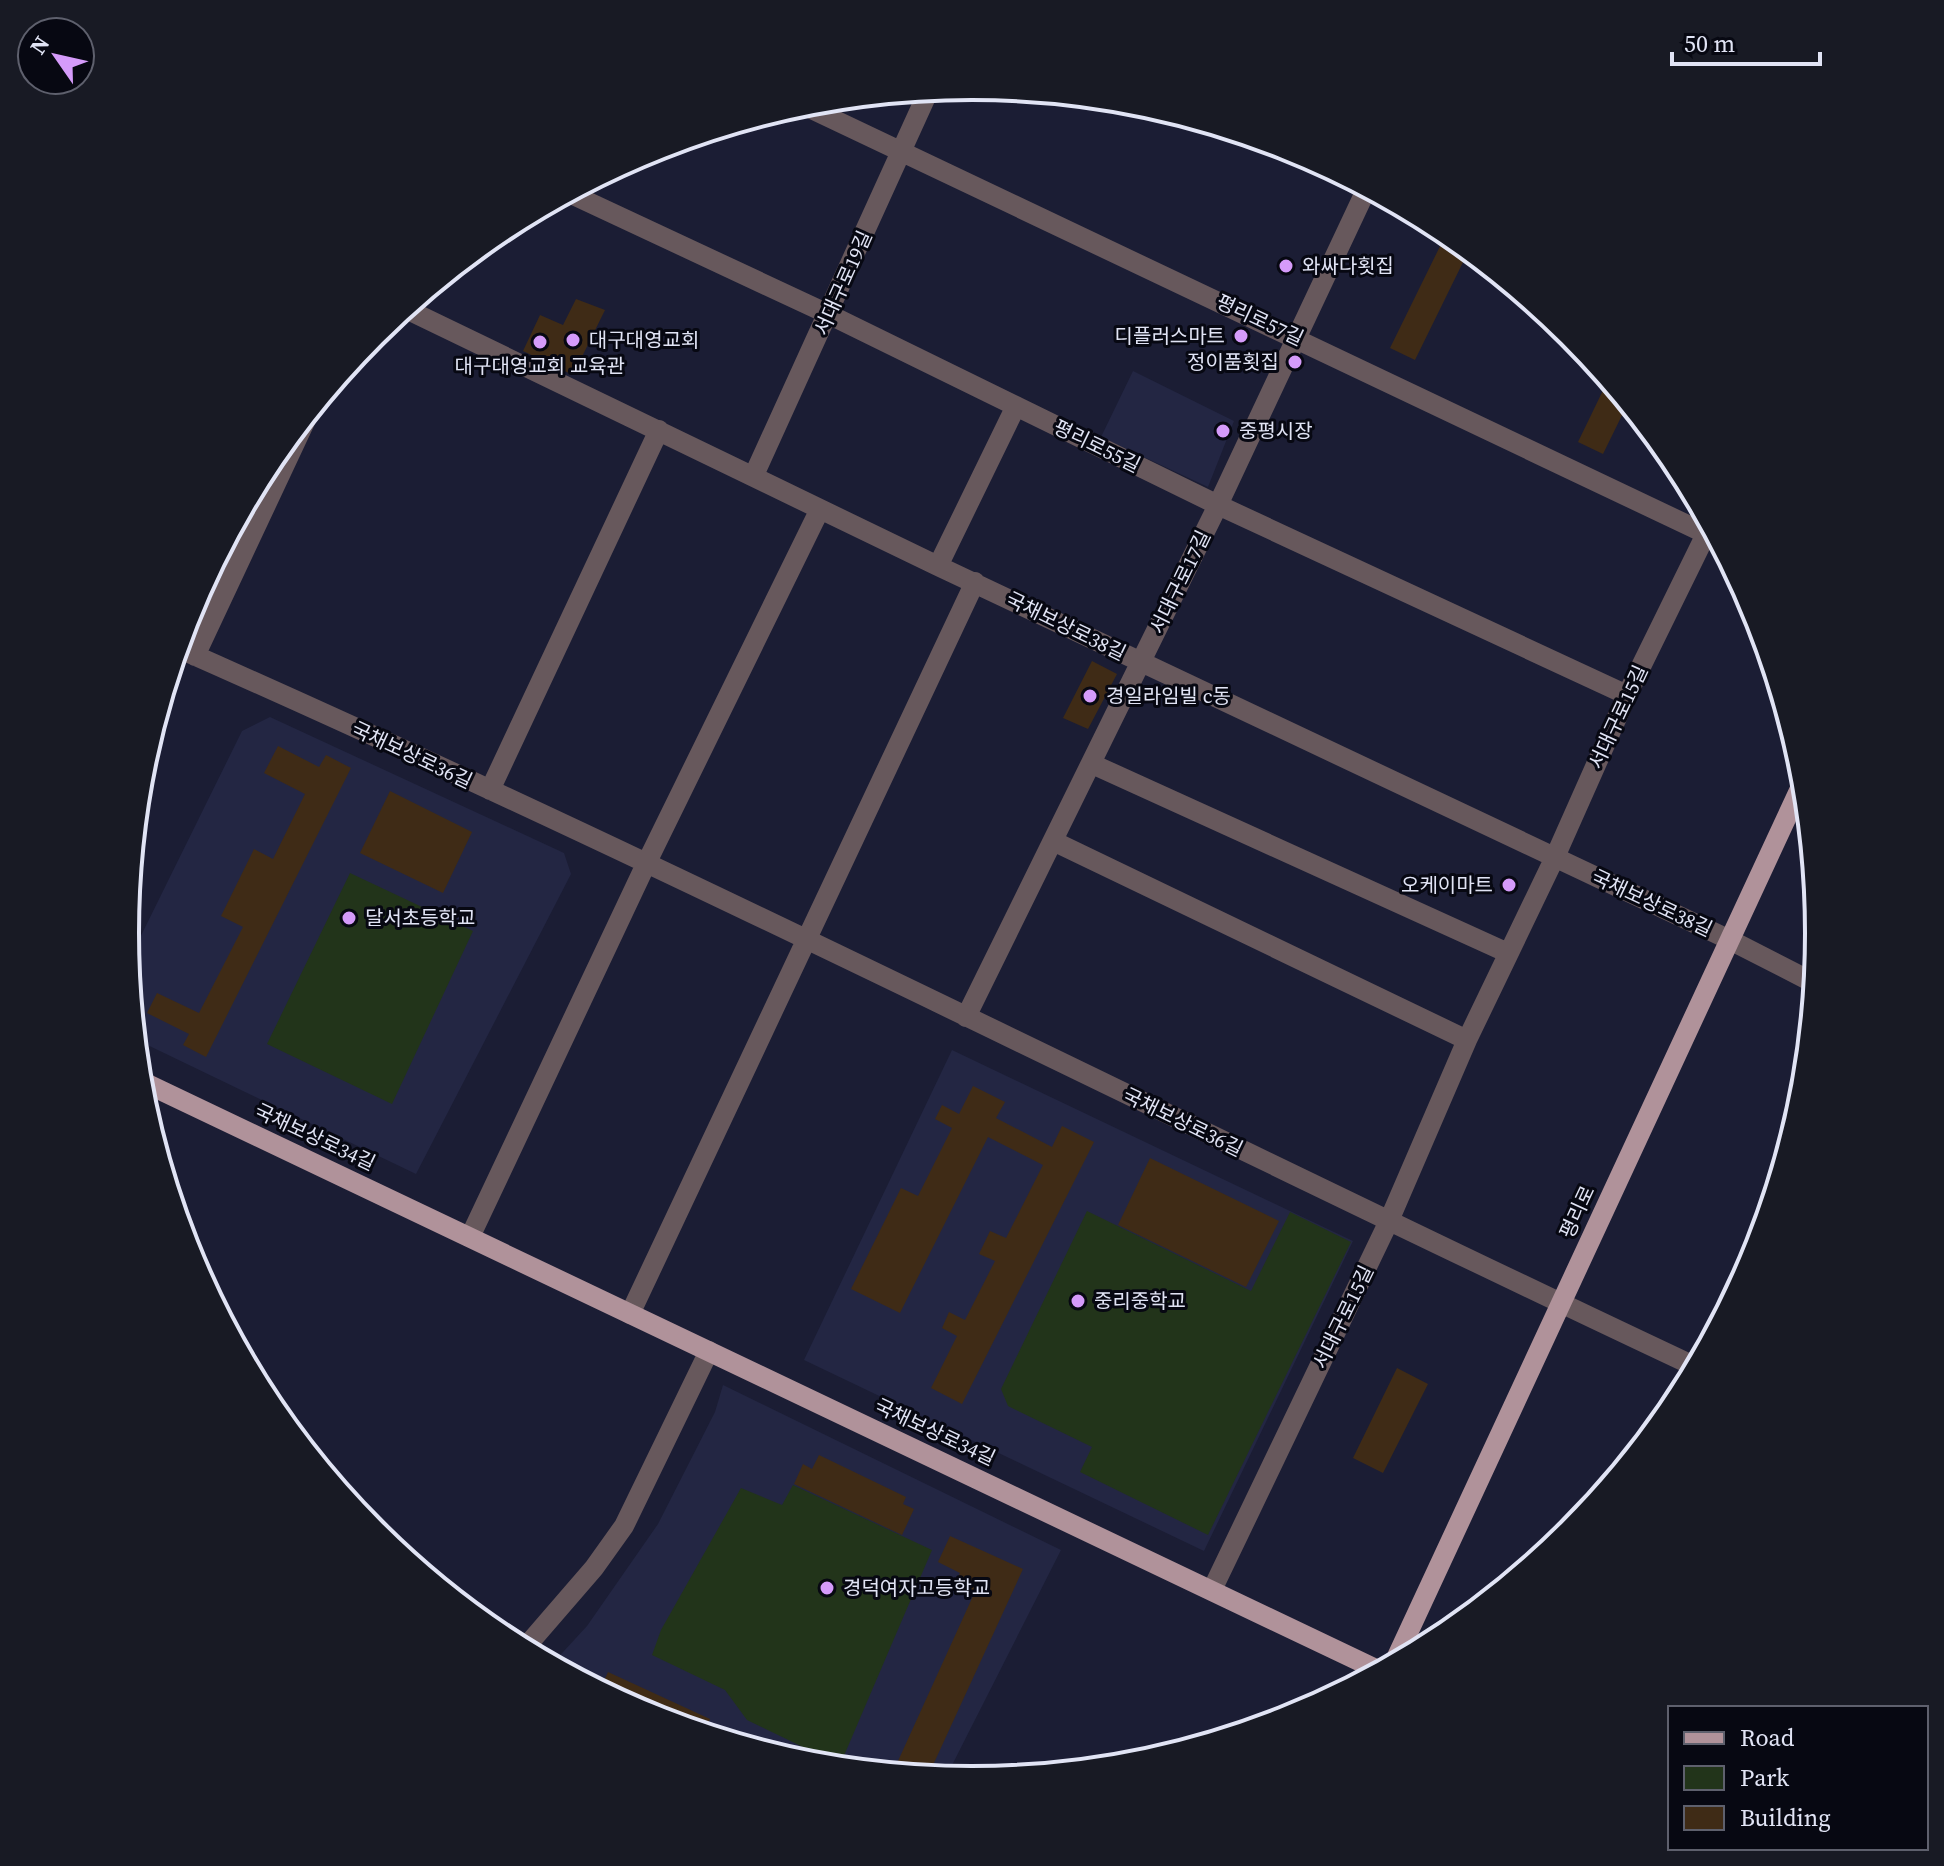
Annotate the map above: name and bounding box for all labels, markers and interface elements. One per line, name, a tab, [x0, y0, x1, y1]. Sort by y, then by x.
north arrow	[16, 16, 96, 96]
scale bar	[1672, 16, 1820, 66]
text: 50 m	[1684, 27, 1735, 60]
text: N	[23, 30, 56, 60]
street label: 서대구로19길	[807, 226, 879, 340]
place label: 와싸다횟집	[1302, 252, 1394, 280]
marker: 와싸다횟집	[1277, 257, 1295, 275]
street label: 평리로57길	[1212, 288, 1308, 352]
place label: 디플러스마트	[1115, 322, 1225, 350]
place label: 대구대영교회	[589, 326, 699, 354]
marker: 디플러스마트	[1232, 327, 1250, 345]
marker: 대구대영교회	[564, 331, 582, 349]
marker: 대구대영교회 교육관	[531, 333, 549, 351]
place label: 정이품횟집	[1187, 348, 1279, 376]
place label: 대구대영교회 교육관	[455, 352, 625, 380]
marker: 정이품횟집	[1286, 353, 1304, 371]
street label: 평리로55길	[1049, 413, 1145, 479]
place label: 중평시장	[1239, 417, 1313, 445]
marker: 중평시장	[1214, 422, 1232, 440]
street label: 서대구로17길	[1143, 526, 1217, 638]
street label: 국채보상로38길	[1001, 585, 1131, 667]
street label: 서대구로15길	[1582, 660, 1654, 774]
place label: 경일라임빌 c동	[1106, 682, 1231, 710]
marker: 경일라임빌 c동	[1081, 687, 1099, 705]
street label: 국채보상로36길	[347, 715, 477, 795]
street label: 국채보상로38길	[1587, 863, 1717, 943]
place label: 오케이마트	[1401, 871, 1493, 899]
marker: 오케이마트	[1500, 876, 1518, 894]
place label: 달서초등학교	[365, 904, 475, 932]
marker: 달서초등학교	[340, 909, 358, 927]
street label: 국채보상로36길	[1118, 1081, 1248, 1163]
street label: 국채보상로34길	[250, 1097, 380, 1177]
street label: 평리로	[1553, 1181, 1601, 1243]
street label: 서대구로15길	[1306, 1261, 1380, 1373]
place label: 중리중학교	[1094, 1287, 1186, 1315]
marker: 중리중학교	[1069, 1292, 1087, 1310]
street label: 국채보상로34길	[870, 1392, 1000, 1472]
place label: 경덕여자고등학교	[843, 1574, 990, 1602]
marker: 경덕여자고등학교	[818, 1579, 836, 1597]
legend	[1668, 1706, 1928, 1850]
text: Road	[1740, 1721, 1795, 1754]
text: Park	[1740, 1761, 1790, 1794]
text: Building	[1740, 1801, 1831, 1834]

